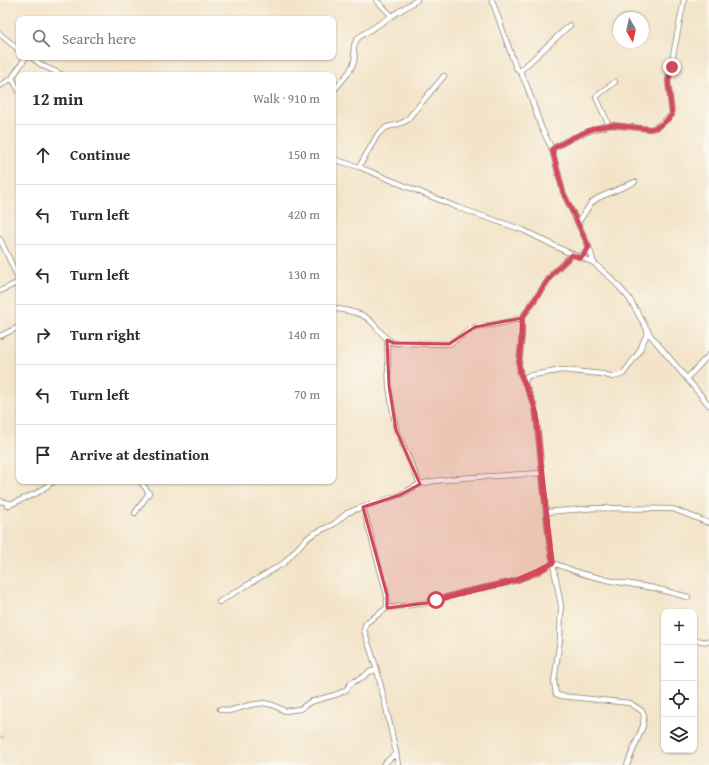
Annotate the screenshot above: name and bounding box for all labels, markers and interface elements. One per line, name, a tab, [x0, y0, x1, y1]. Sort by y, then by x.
north arrow	[613, 12, 649, 48]
search box	[16, 16, 336, 60]
icon: search	[30, 27, 52, 49]
text: Search here	[62, 28, 136, 49]
route end	[663, 58, 681, 76]
text: 12 min	[32, 86, 83, 111]
text: Walk · 910 m	[253, 89, 320, 108]
icon: ahead	[32, 144, 54, 166]
text: Continue	[70, 144, 131, 165]
text: 150 m	[288, 145, 320, 164]
icon: left	[32, 204, 54, 226]
text: Turn left	[70, 204, 129, 225]
text: 420 m	[288, 205, 320, 224]
icon: left	[32, 264, 54, 286]
text: Turn left	[70, 264, 129, 285]
text: 130 m	[288, 265, 320, 284]
icon: right	[32, 324, 54, 346]
text: Turn right	[70, 324, 141, 345]
text: 140 m	[288, 325, 320, 344]
icon: left	[32, 384, 54, 406]
text: Turn left	[70, 384, 129, 405]
text: 70 m	[294, 385, 320, 404]
icon: arrive	[32, 444, 54, 466]
text: Arrive at destination	[70, 444, 209, 465]
route start	[427, 591, 445, 609]
map controls	[661, 609, 697, 753]
button: +	[661, 609, 697, 645]
button: −	[661, 645, 697, 681]
button: locate	[661, 681, 697, 717]
button: layers	[661, 717, 697, 753]

